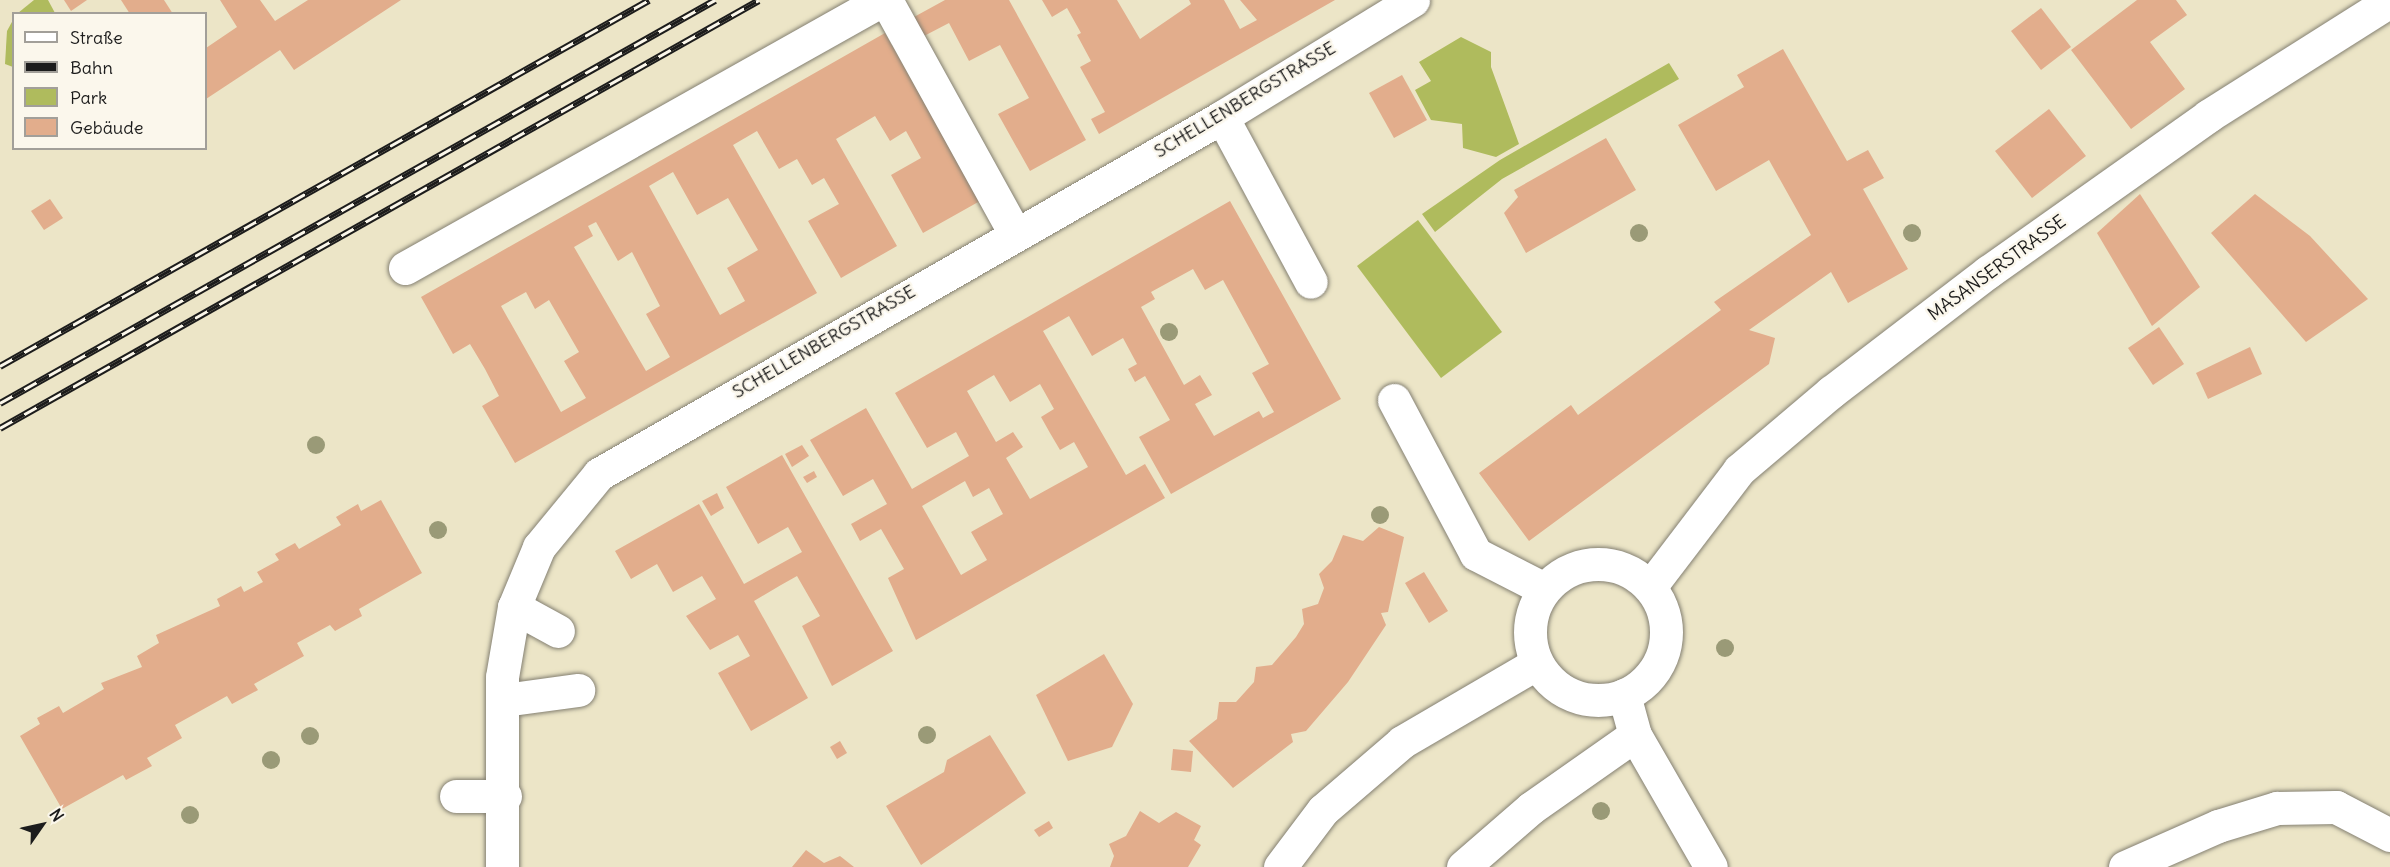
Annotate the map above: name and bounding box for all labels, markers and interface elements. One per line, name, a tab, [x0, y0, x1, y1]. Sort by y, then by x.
legend	[12, 12, 207, 150]
text: Straße	[70, 26, 123, 49]
street label: SCHELLENBERGSTRASSE	[1150, 37, 1340, 163]
text: Bahn	[70, 56, 113, 79]
text: Park	[70, 86, 107, 109]
text: Gebäude	[70, 116, 143, 139]
street label: MASANSERSTRASSE	[1924, 211, 2070, 325]
street label: SCHELLENBERGSTRASSE	[729, 281, 919, 403]
north arrow	[12, 795, 72, 855]
text: N	[46, 805, 68, 825]

